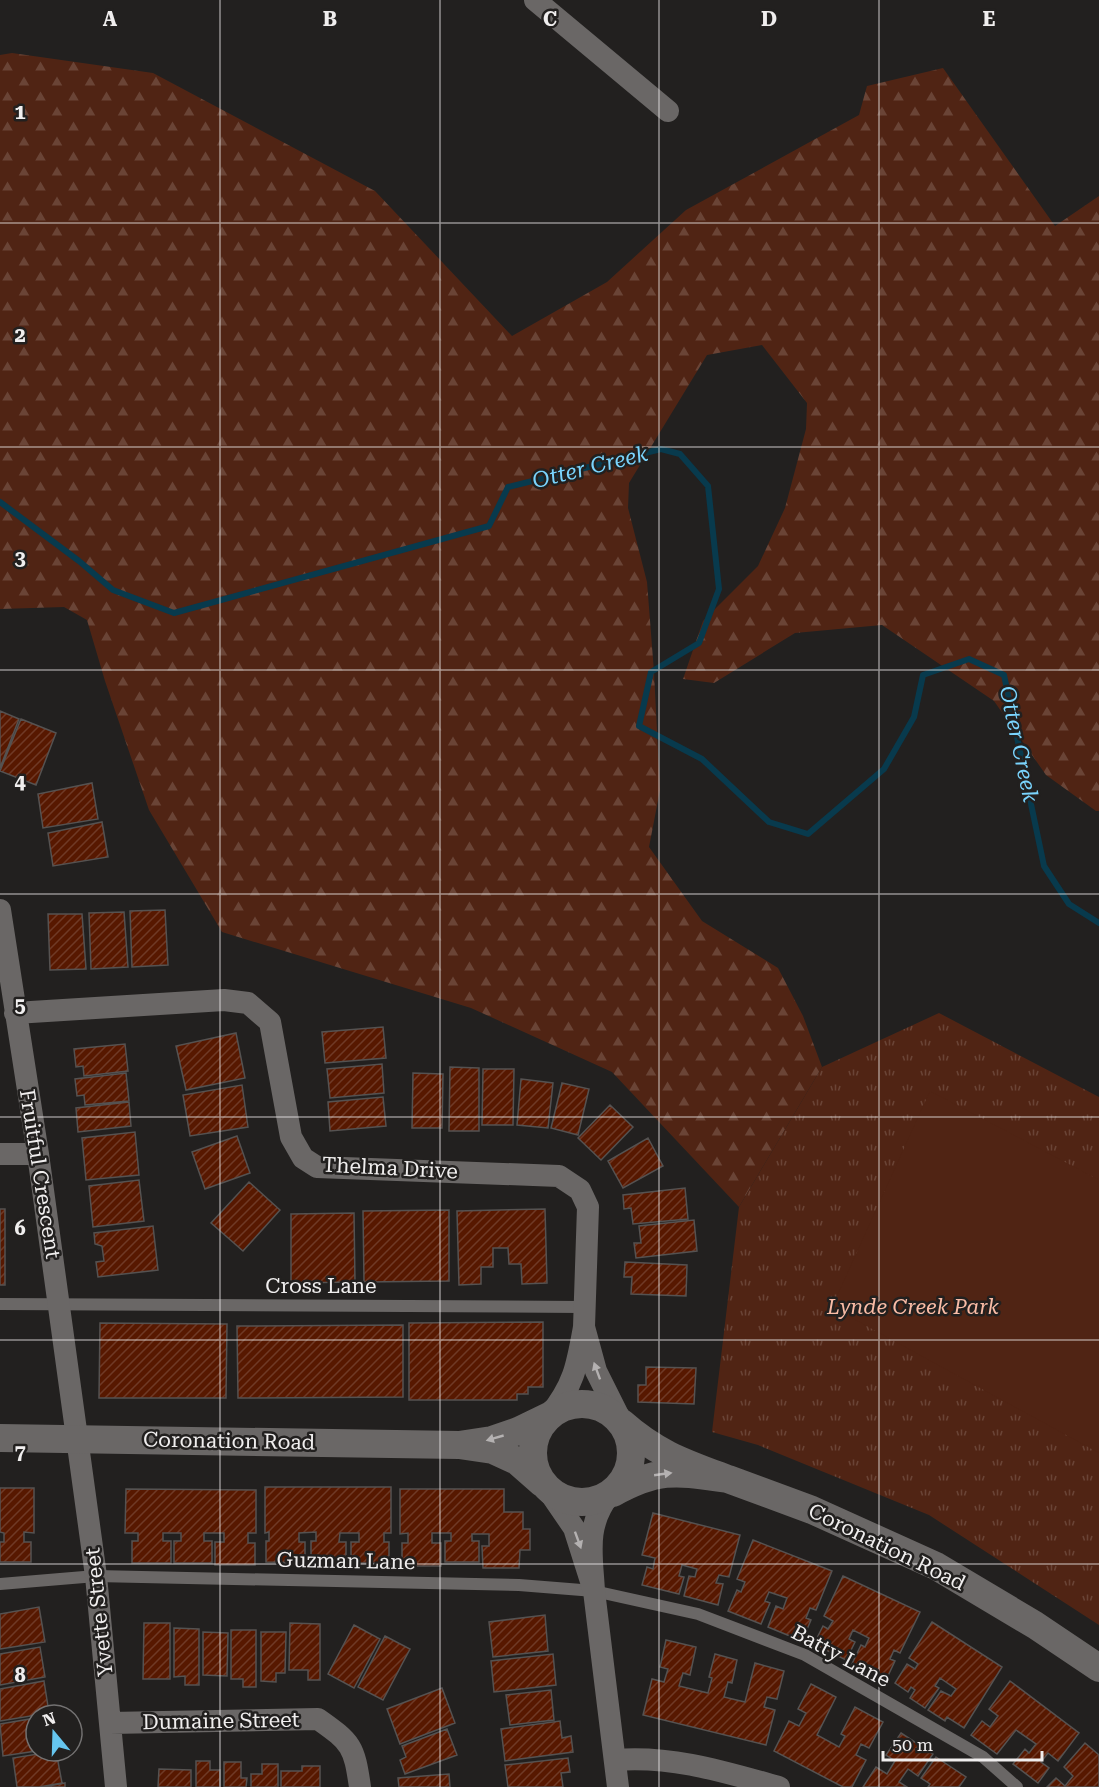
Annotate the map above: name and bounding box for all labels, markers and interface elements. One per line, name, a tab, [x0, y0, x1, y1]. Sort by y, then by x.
text: A	[103, 7, 118, 31]
text: B	[323, 7, 337, 31]
text: C	[543, 7, 557, 31]
text: D	[761, 7, 777, 31]
text: E	[983, 7, 996, 31]
text: 1	[14, 100, 26, 124]
text: 2	[14, 323, 26, 347]
water label: Otter Creek	[530, 441, 650, 493]
text: 3	[14, 546, 26, 570]
water label: Otter Creek	[994, 684, 1044, 804]
text: 4	[14, 770, 26, 794]
text: 5	[14, 993, 26, 1017]
street label: Fruitful Crescent	[15, 1087, 65, 1261]
street label: Thelma Drive	[321, 1152, 459, 1184]
text: 6	[14, 1216, 26, 1240]
street label: Cross Lane	[265, 1274, 377, 1298]
park label: Lynde Creek Park	[826, 1295, 1000, 1319]
one-way arrow	[591, 1362, 601, 1380]
street label: Coronation Road	[143, 1428, 316, 1455]
one-way arrow	[486, 1434, 504, 1444]
text: 7	[14, 1440, 26, 1464]
one-way arrow	[653, 1470, 672, 1479]
street label: Coronation Road	[804, 1499, 970, 1596]
one-way arrow	[573, 1531, 583, 1549]
street label: Yvette Street	[80, 1546, 118, 1678]
street label: Guzman Lane	[276, 1548, 416, 1574]
street label: Batty Lane	[787, 1620, 895, 1692]
text: 8	[14, 1663, 26, 1687]
north arrow	[24, 1703, 84, 1763]
text: N	[40, 1708, 58, 1730]
street label: Dumaine Street	[142, 1708, 300, 1734]
scale bar	[883, 1724, 1042, 1762]
text: 50 m	[892, 1734, 933, 1755]

